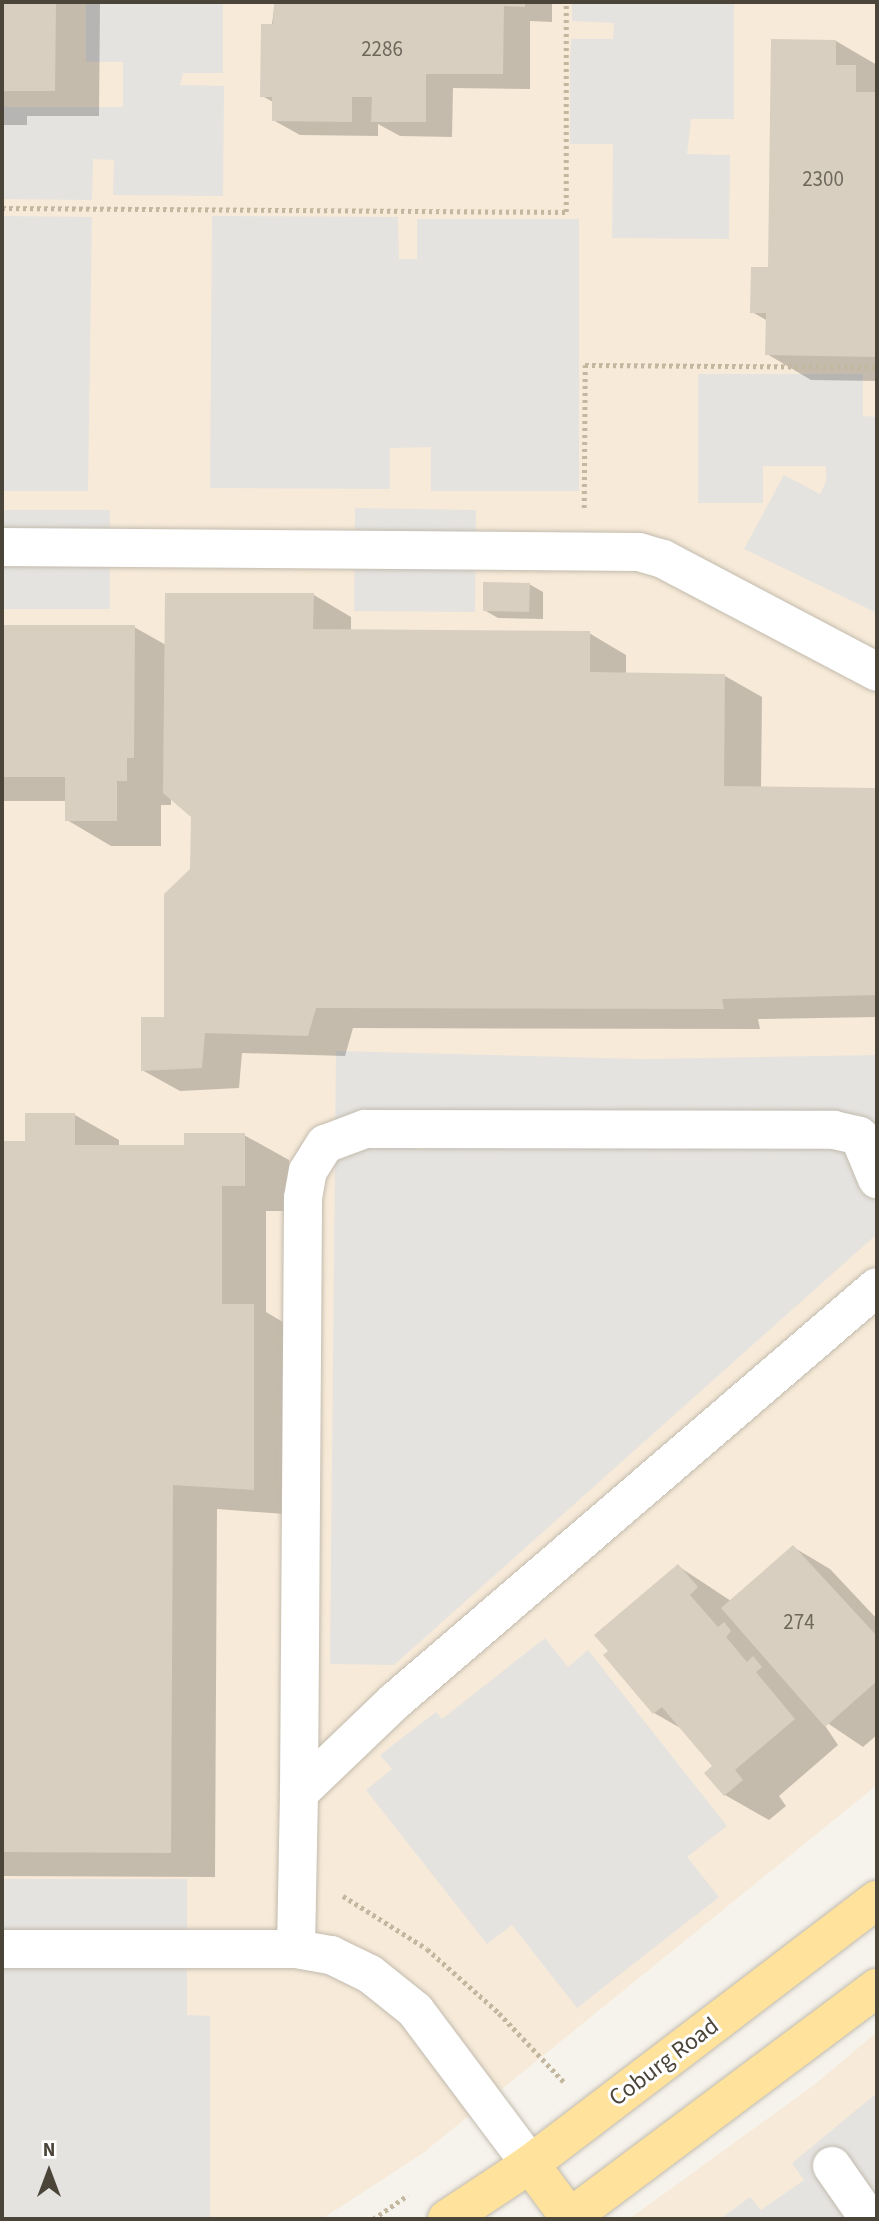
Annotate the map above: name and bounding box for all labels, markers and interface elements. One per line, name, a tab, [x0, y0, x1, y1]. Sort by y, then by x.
house number: 2286	[361, 36, 403, 62]
house number: 2300	[802, 166, 844, 192]
house number: 274	[783, 1609, 815, 1635]
street label: Coburg Road	[604, 2012, 724, 2112]
north arrow	[14, 2137, 84, 2207]
text: N	[43, 2137, 55, 2164]

